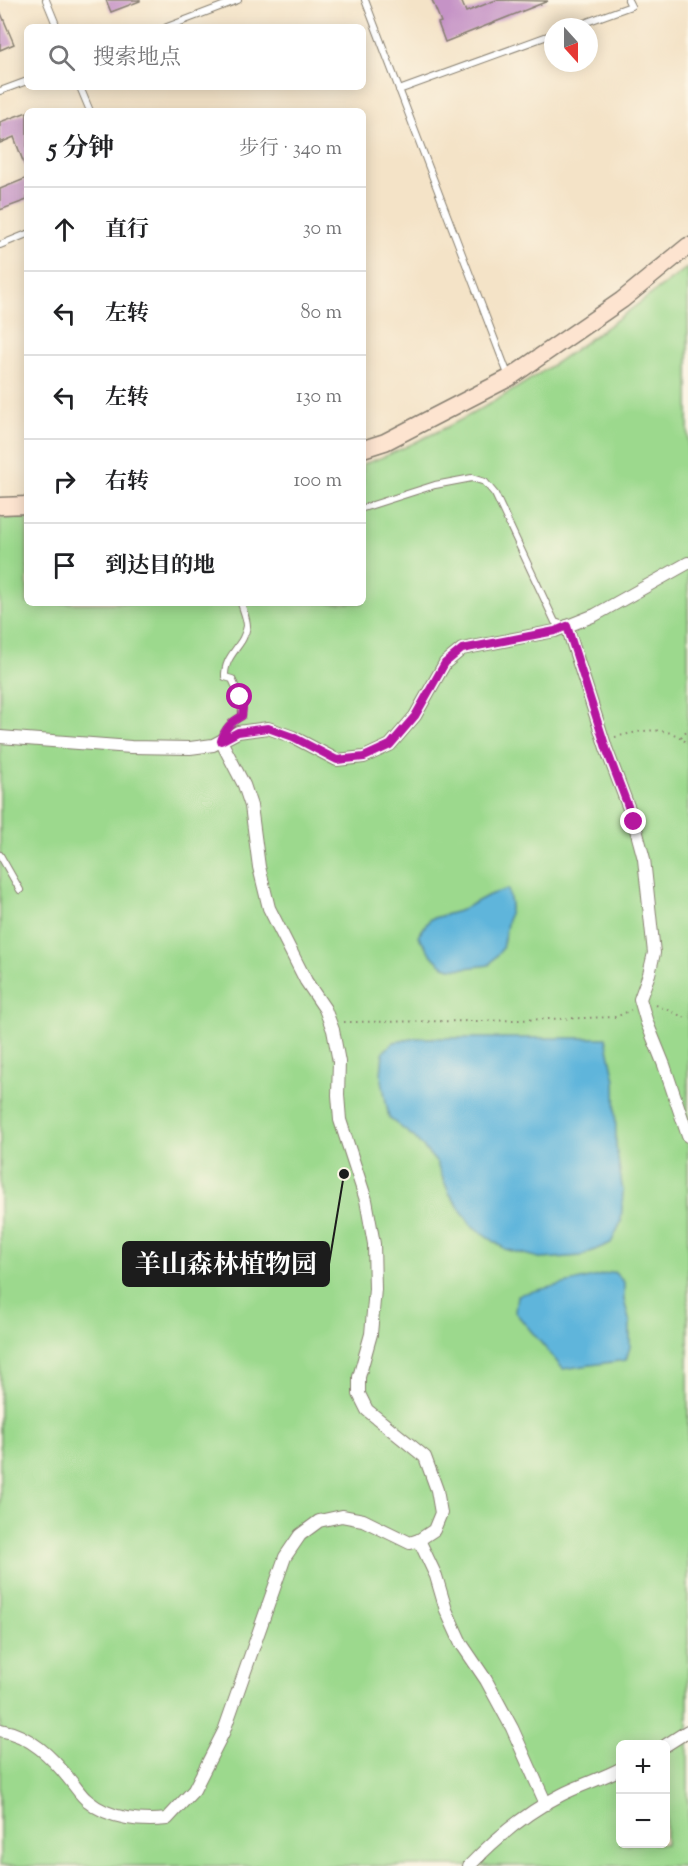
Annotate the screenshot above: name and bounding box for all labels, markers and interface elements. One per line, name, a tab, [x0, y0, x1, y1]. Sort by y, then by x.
north arrow	[544, 18, 598, 72]
search box	[24, 24, 366, 90]
icon: search	[45, 41, 78, 74]
text: 搜索地点	[93, 43, 181, 75]
text: 5 分钟	[48, 131, 114, 168]
text: 步行 · 340 m	[239, 135, 342, 164]
icon: ahead	[48, 213, 81, 246]
text: 直行	[105, 215, 149, 247]
text: 30 m	[303, 215, 342, 244]
icon: left	[48, 297, 81, 330]
text: 左转	[105, 299, 149, 331]
text: 80 m	[301, 299, 342, 328]
icon: left	[48, 381, 81, 414]
text: 左转	[105, 383, 149, 415]
text: 130 m	[296, 383, 342, 412]
icon: right	[48, 465, 81, 498]
text: 右转	[105, 467, 149, 499]
text: 100 m	[293, 467, 342, 496]
icon: arrive	[48, 549, 81, 582]
text: 到达目的地	[105, 551, 215, 583]
route start	[226, 683, 252, 709]
route end	[620, 808, 646, 834]
callout: 羊山森林植物园	[123, 1242, 329, 1286]
text: 羊山森林植物园	[135, 1248, 317, 1285]
map controls	[616, 1740, 670, 1848]
button: +	[616, 1740, 670, 1794]
button: −	[616, 1794, 670, 1848]

